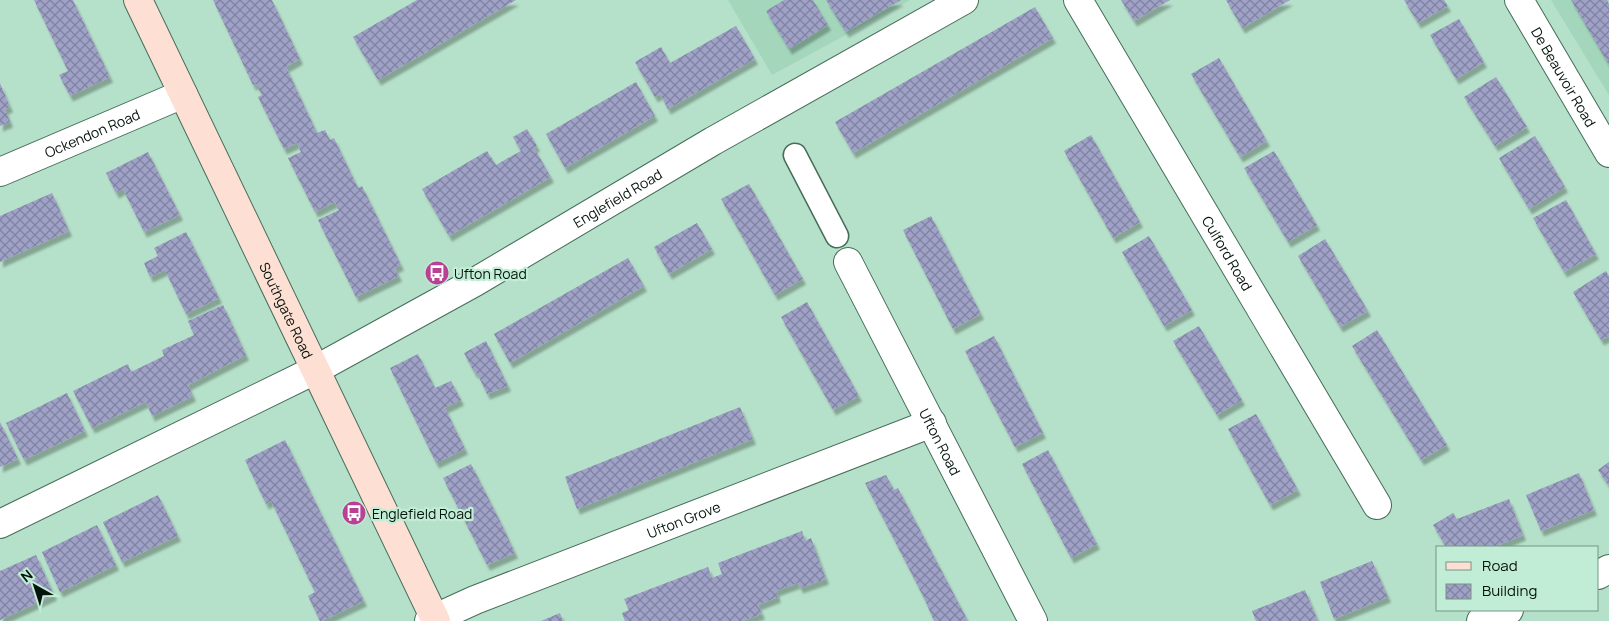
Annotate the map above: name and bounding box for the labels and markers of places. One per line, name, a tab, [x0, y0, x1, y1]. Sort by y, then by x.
bus stop icon: Ufton Road	[424, 260, 450, 286]
place label: Ufton Road	[454, 264, 527, 283]
bus stop icon: Englefield Road	[341, 500, 367, 526]
place label: Englefield Road	[372, 504, 472, 523]

